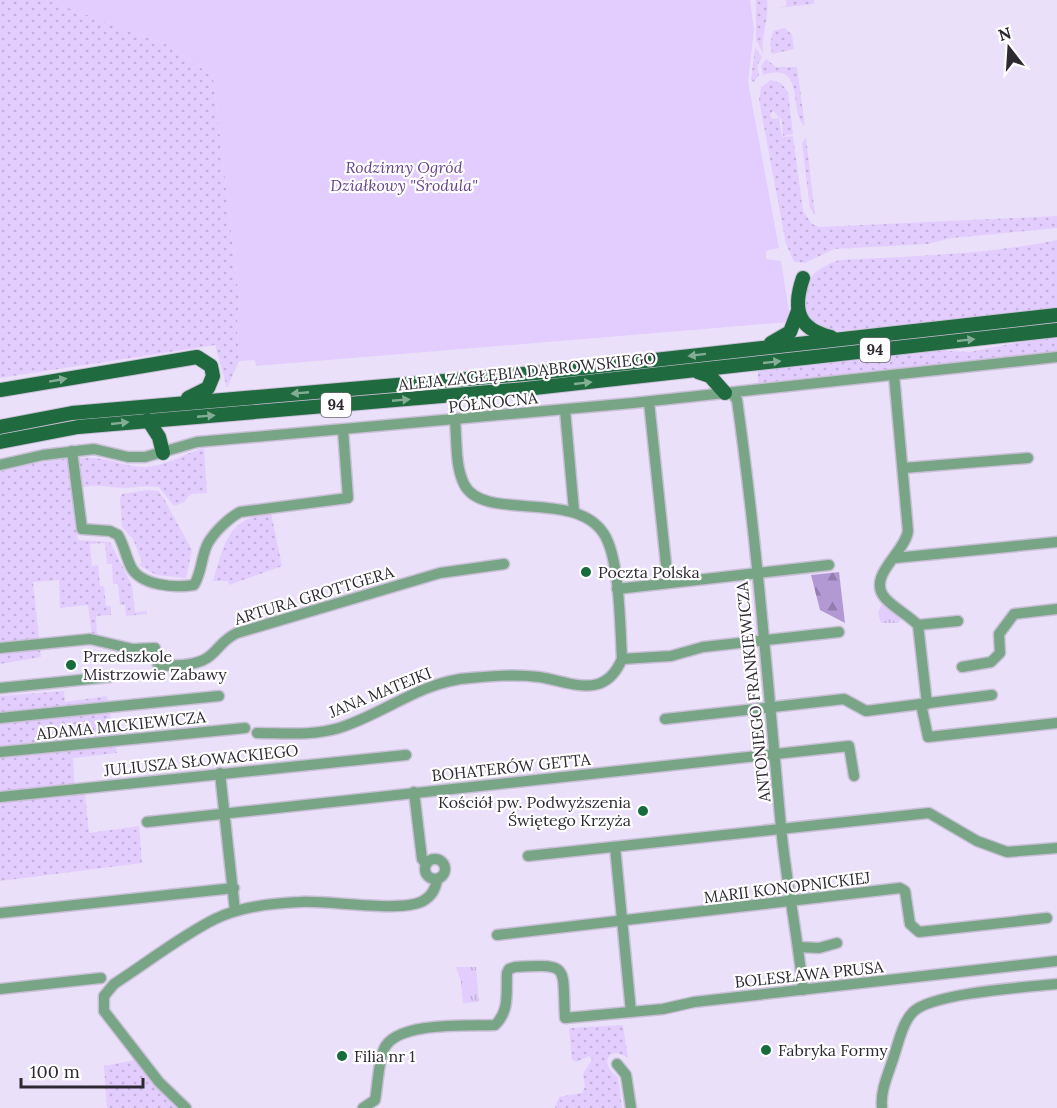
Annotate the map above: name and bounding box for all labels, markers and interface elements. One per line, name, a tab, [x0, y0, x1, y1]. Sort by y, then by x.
north arrow	[979, 18, 1039, 78]
text: N	[996, 22, 1013, 45]
park label: Rodzinny Ogród Działkowy "Środula"	[330, 157, 478, 195]
one-way arrow	[957, 335, 976, 345]
road number: 94	[860, 338, 890, 362]
street label: ALEJA ZAGŁĘBIA DĄBROWSKIEGO	[396, 348, 657, 395]
one-way arrow	[688, 351, 707, 360]
one-way arrow	[763, 357, 782, 367]
one-way arrow	[48, 376, 67, 385]
one-way arrow	[573, 378, 592, 388]
street label: PÓŁNOCNA	[447, 387, 540, 417]
one-way arrow	[291, 388, 310, 397]
road number: 94	[321, 393, 351, 417]
one-way arrow	[391, 395, 410, 405]
one-way arrow	[197, 411, 216, 421]
one-way arrow	[110, 418, 129, 428]
street label: ARTURA GROTTGERA	[231, 561, 397, 629]
place label: Poczta Polska	[598, 562, 700, 582]
marker: Poczta Polska	[579, 565, 593, 579]
street label: ANTONIEGO FRANKIEWICZA	[731, 580, 775, 804]
place label: Przedszkole Mistrzowie Zabawy	[83, 646, 227, 684]
marker: Przedszkole Mistrzowie Zabawy	[64, 658, 78, 672]
street label: JANA MATEJKI	[325, 662, 434, 722]
street label: ADAMA MICKIEWICZA	[34, 706, 208, 744]
street label: JULIUSZA SŁOWACKIEGO	[102, 740, 299, 780]
street label: BOHATERÓW GETTA	[431, 749, 592, 785]
place label: Kościół pw. Podwyższenia Świętego Krzyża	[438, 792, 631, 830]
marker: Kościół pw. Podwyższenia Świętego Krzyża	[636, 804, 650, 818]
street label: MARII KONOPNICKIEJ	[702, 867, 872, 907]
street label: BOLESŁAWA PRUSA	[734, 956, 885, 992]
place label: Fabryka Formy	[778, 1040, 888, 1060]
marker: Fabryka Formy	[759, 1043, 773, 1057]
place label: Filia nr 1	[354, 1046, 415, 1066]
marker: Filia nr 1	[335, 1049, 349, 1063]
scale bar	[21, 1051, 142, 1089]
text: 100 m	[30, 1060, 80, 1083]

